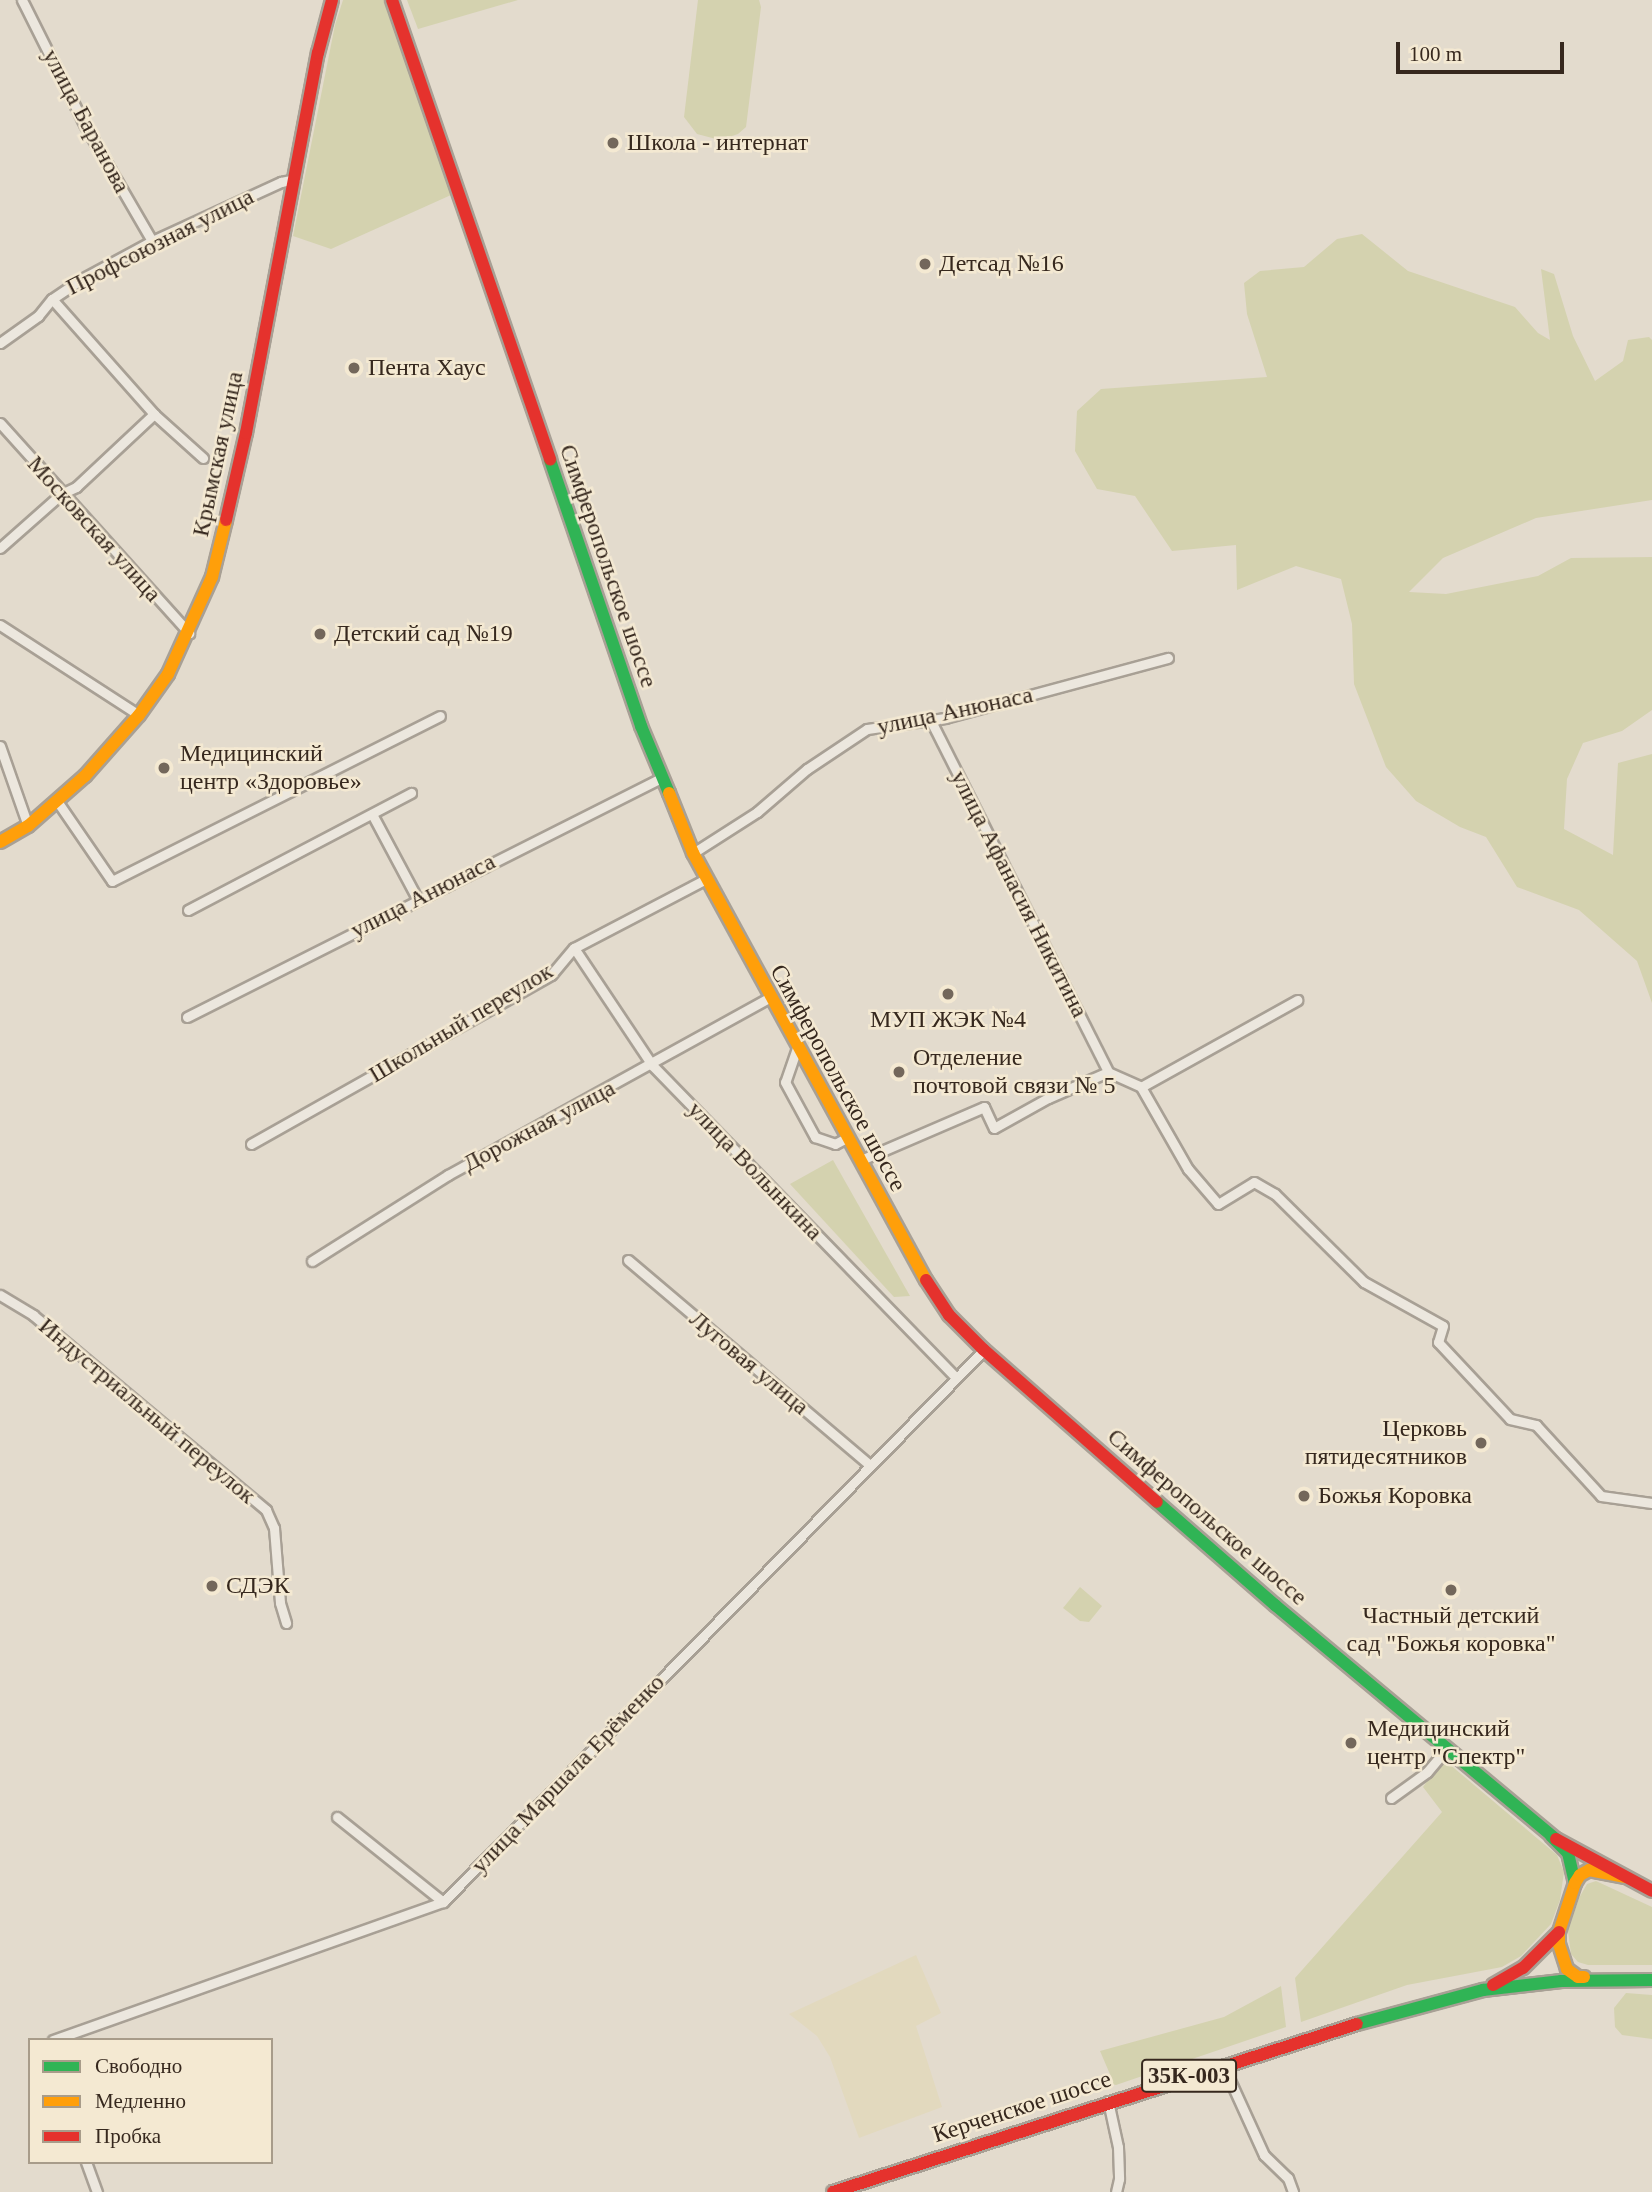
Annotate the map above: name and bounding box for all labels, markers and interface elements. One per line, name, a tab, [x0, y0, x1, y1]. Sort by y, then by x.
scale bar	[1400, 28, 1568, 72]
text: 100 m	[1409, 42, 1462, 66]
street label: улица Баранова	[36, 44, 136, 198]
place label: Школа - интернат	[627, 129, 808, 157]
marker: Школа - интернат	[605, 135, 621, 151]
street label: Профсоюзная улица	[61, 182, 259, 302]
place label: Детсад №16	[939, 250, 1064, 278]
marker: Детсад №16	[917, 256, 933, 272]
place label: Пента Хаус	[368, 354, 486, 382]
marker: Пента Хаус	[346, 360, 362, 376]
street label: Крымская улица	[186, 369, 250, 539]
street label: Симферопольское шоссе	[553, 441, 663, 691]
street label: Московская улица	[21, 450, 167, 608]
place label: Детский сад №19	[334, 620, 513, 648]
marker: Детский сад №19	[312, 626, 328, 642]
street label: улица Анюнаса	[875, 680, 1035, 742]
place label: Медицинский центр «Здоровье»	[180, 740, 362, 796]
marker: Медицинский центр «Здоровье»	[154, 758, 174, 778]
street label: улица Афанасия Никитина	[944, 766, 1094, 1022]
street label: улица Анюнаса	[346, 847, 500, 945]
street label: Школьный переулок	[364, 957, 558, 1089]
street label: Симферопольское шоссе	[764, 959, 912, 1197]
marker: МУП ЖЭК №4	[940, 986, 956, 1002]
place label: МУП ЖЭК №4	[870, 1006, 1026, 1034]
place label: Отделение почтовой связи № 5	[913, 1044, 1115, 1100]
marker: Отделение почтовой связи № 5	[891, 1064, 907, 1080]
street label: Дорожная улица	[458, 1074, 620, 1178]
street label: улица Волынкина	[681, 1096, 829, 1246]
street label: Луговая улица	[683, 1305, 815, 1421]
street label: Индустриальный переулок	[33, 1312, 261, 1510]
place label: Церковь пятидесятников	[1305, 1415, 1467, 1471]
street label: Симферопольское шоссе	[1101, 1422, 1313, 1612]
marker: Церковь пятидесятников	[1473, 1435, 1489, 1451]
place label: Божья Коровка	[1318, 1482, 1472, 1510]
marker: Божья Коровка	[1296, 1488, 1312, 1504]
place label: СДЭК	[226, 1572, 290, 1600]
marker: СДЭК	[204, 1578, 220, 1594]
marker: Частный детский сад "Божья коровка"	[1443, 1582, 1459, 1598]
place label: Частный детский сад "Божья коровка"	[1347, 1602, 1555, 1658]
street label: улица Маршала Ерёменко	[465, 1668, 671, 1880]
place label: Медицинский центр "Спектр"	[1367, 1715, 1525, 1771]
marker: Медицинский центр "Спектр"	[1341, 1733, 1361, 1753]
legend	[28, 2038, 273, 2164]
text: Свободно	[95, 2054, 182, 2078]
road number: 35К-003	[1140, 2056, 1238, 2096]
street label: Керченское шоссе	[929, 2065, 1115, 2149]
text: Медленно	[95, 2089, 186, 2113]
text: Пробка	[95, 2124, 161, 2148]

